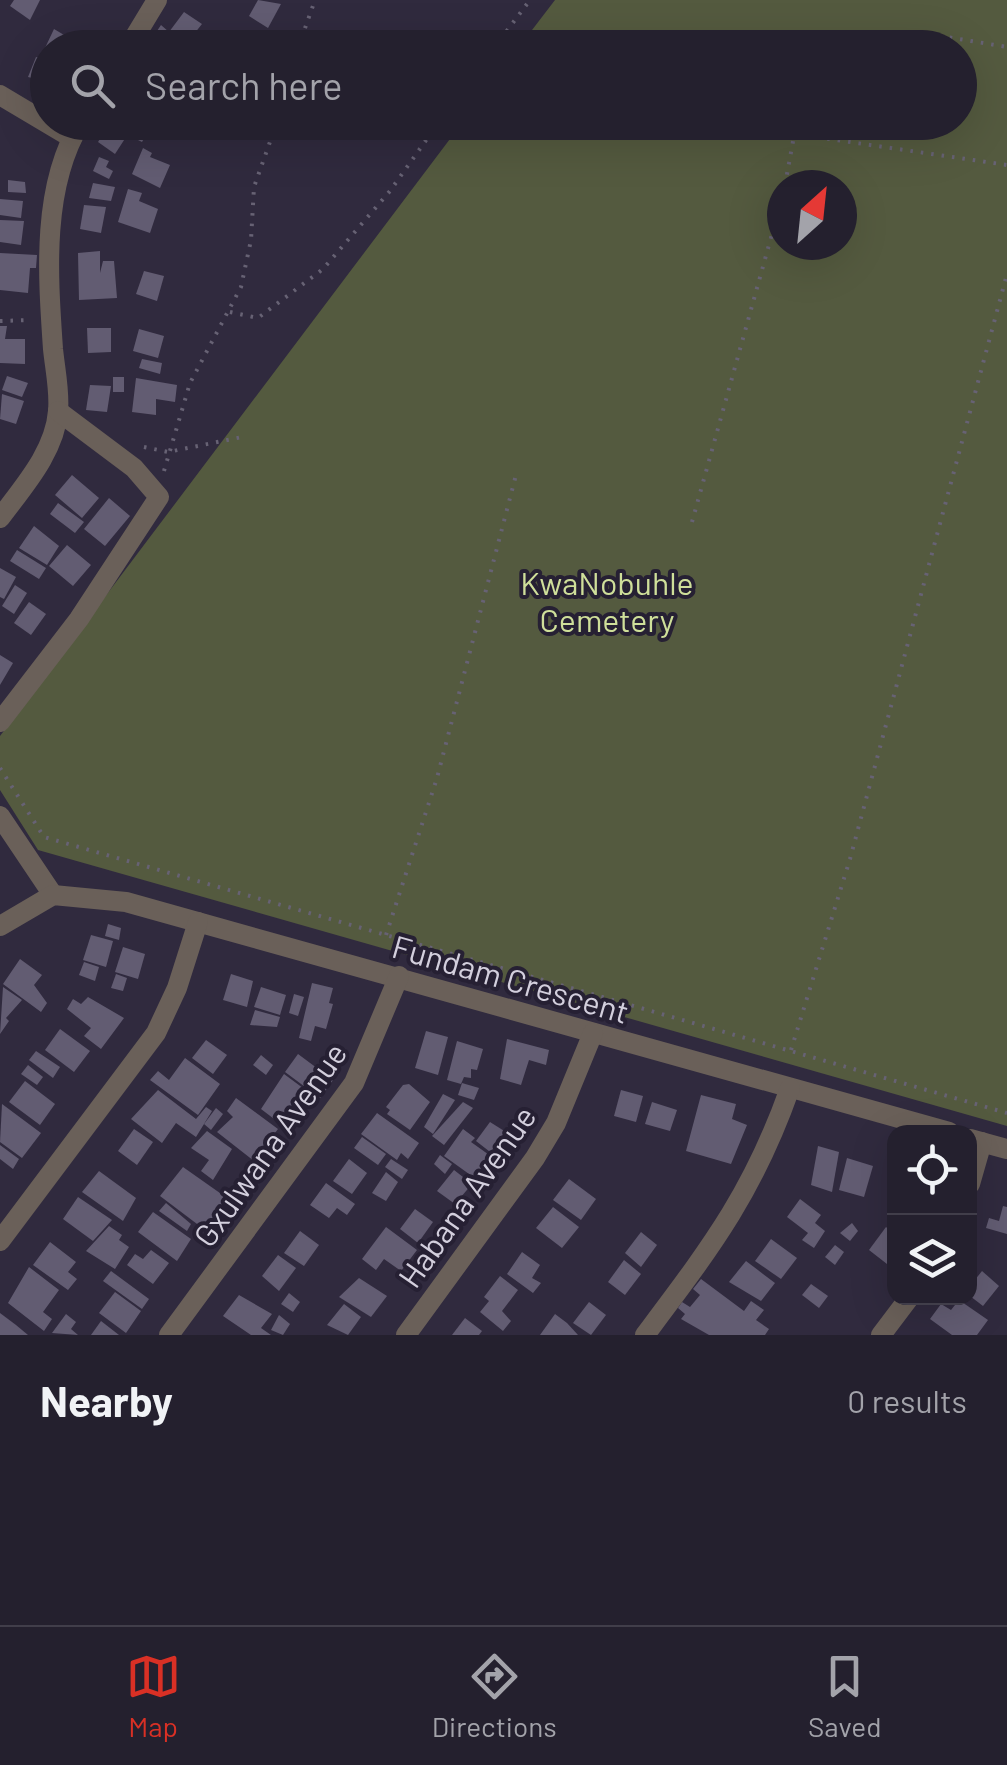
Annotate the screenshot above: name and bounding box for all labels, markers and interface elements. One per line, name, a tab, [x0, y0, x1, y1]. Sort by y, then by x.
search box	[30, 30, 977, 140]
icon: search	[65, 58, 120, 113]
text: Search here	[145, 62, 343, 108]
north arrow	[767, 170, 857, 260]
park label: KwaNobuhle Cemetery	[520, 563, 694, 638]
street label: Fundam Crescent	[388, 926, 634, 1030]
street label: Gxulwana Avenue	[185, 1035, 353, 1253]
street label: Habana Avenue	[389, 1098, 543, 1294]
map controls	[887, 1125, 977, 1305]
button: locate	[887, 1125, 977, 1215]
button: layers	[887, 1215, 977, 1305]
text: Nearby	[40, 1375, 173, 1425]
text: 0 results	[847, 1381, 967, 1419]
tab: Map	[126, 1649, 181, 1743]
tab: Directions	[432, 1649, 557, 1743]
tab: Saved	[808, 1649, 881, 1743]

